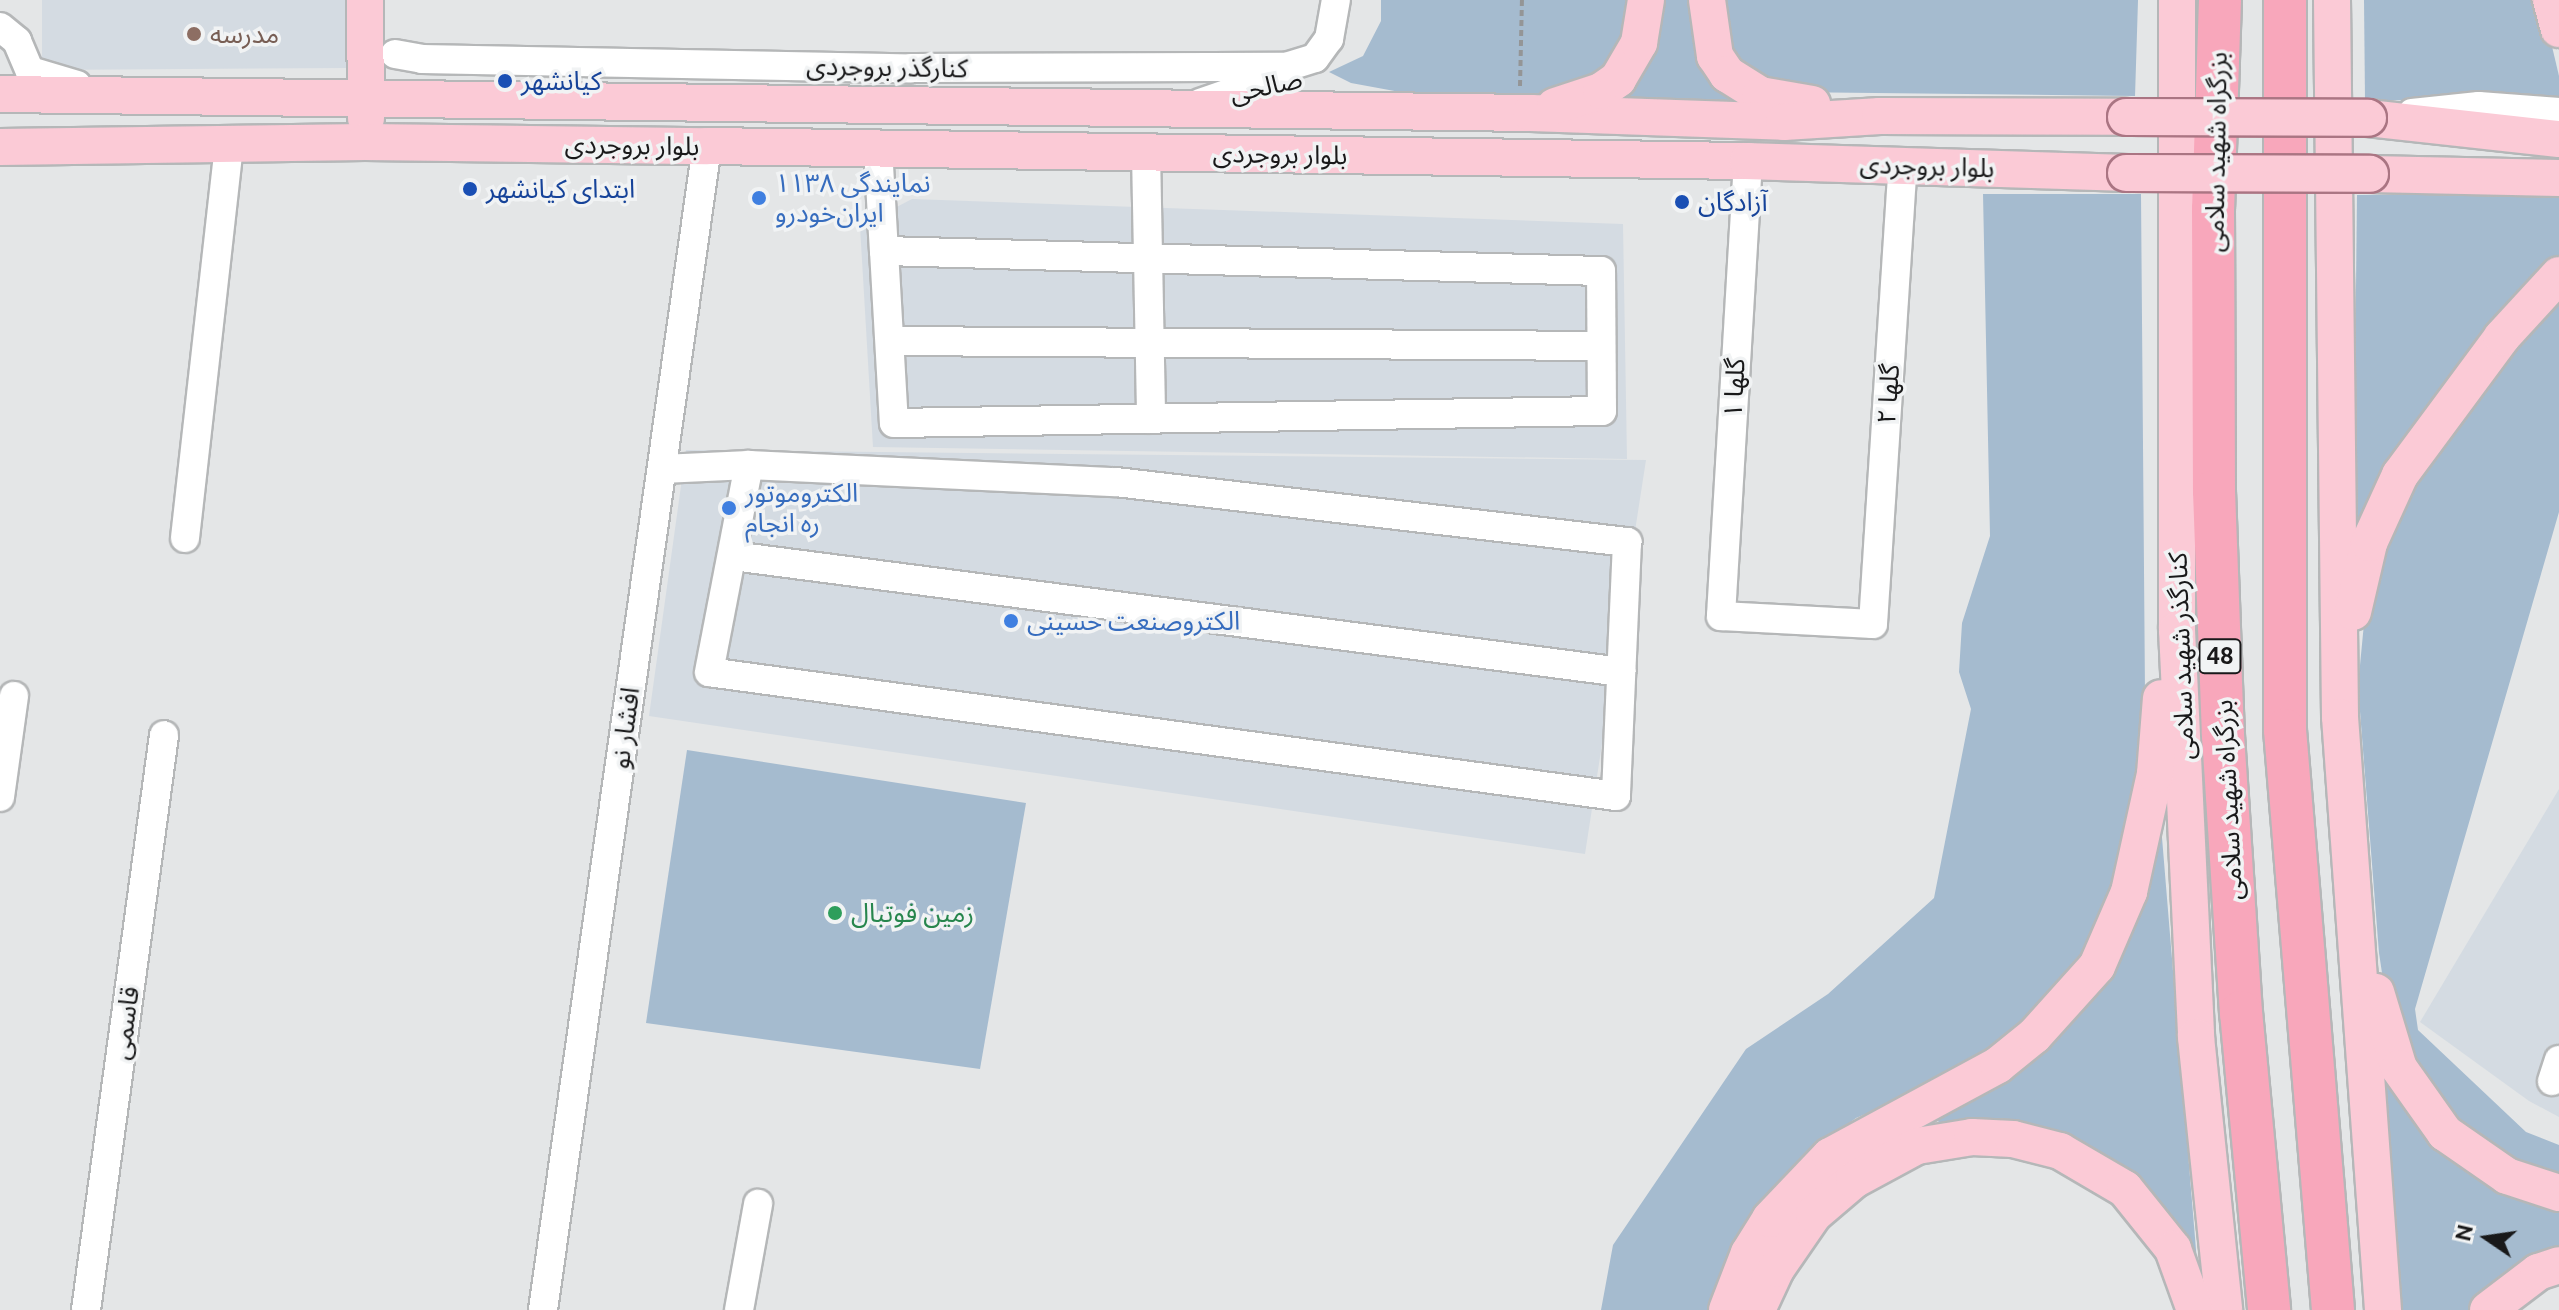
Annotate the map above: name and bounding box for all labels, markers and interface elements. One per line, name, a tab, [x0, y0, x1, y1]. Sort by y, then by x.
place label: مدرسه	[210, 18, 279, 50]
marker: مدرسه	[185, 25, 203, 43]
street label: کنارگذر بروجردی	[806, 50, 968, 84]
street label: بزرگراه شهید سلامی	[2199, 51, 2233, 253]
street label: صالحی	[1227, 63, 1305, 109]
place label: کیانشهر	[521, 65, 602, 97]
marker: کیانشهر	[496, 72, 514, 90]
street label: بلوار بروجردی	[564, 128, 700, 162]
street label: بلوار بروجردی	[1212, 137, 1348, 171]
street label: بلوار بروجردی	[1859, 148, 1995, 184]
place label: نمایندگی ۱۱۳۸ ایران‌خودرو	[775, 167, 930, 228]
place label: ابتدای کیانشهر	[486, 173, 635, 205]
marker: ابتدای کیانشهر	[461, 180, 479, 198]
place label: آزادگان	[1698, 186, 1768, 218]
marker: نمایندگی ۱۱۳۸ ایران‌خودرو	[750, 189, 768, 207]
marker: آزادگان	[1673, 193, 1691, 211]
street label: گلها ۱	[1717, 357, 1751, 419]
street label: گلها ۲	[1870, 363, 1906, 425]
place label: الکتروموتور ره انجام	[745, 477, 858, 538]
marker: الکتروموتور ره انجام	[720, 499, 738, 517]
street label: کنارگذر شهید سلامی	[2162, 552, 2200, 760]
place label: الکتروصنعت حسینی	[1027, 605, 1240, 637]
marker: الکتروصنعت حسینی	[1002, 612, 1020, 630]
road number: 48	[2198, 636, 2242, 676]
street label: افشار نو	[604, 685, 646, 771]
street label: بزرگراه شهید سلامی	[2207, 699, 2249, 901]
place label: زمین فوتبال	[851, 897, 974, 929]
marker: زمین فوتبال	[826, 904, 844, 922]
street label: قاسمی	[104, 984, 146, 1062]
north arrow	[2447, 1198, 2527, 1278]
text: N	[2449, 1222, 2477, 1243]

